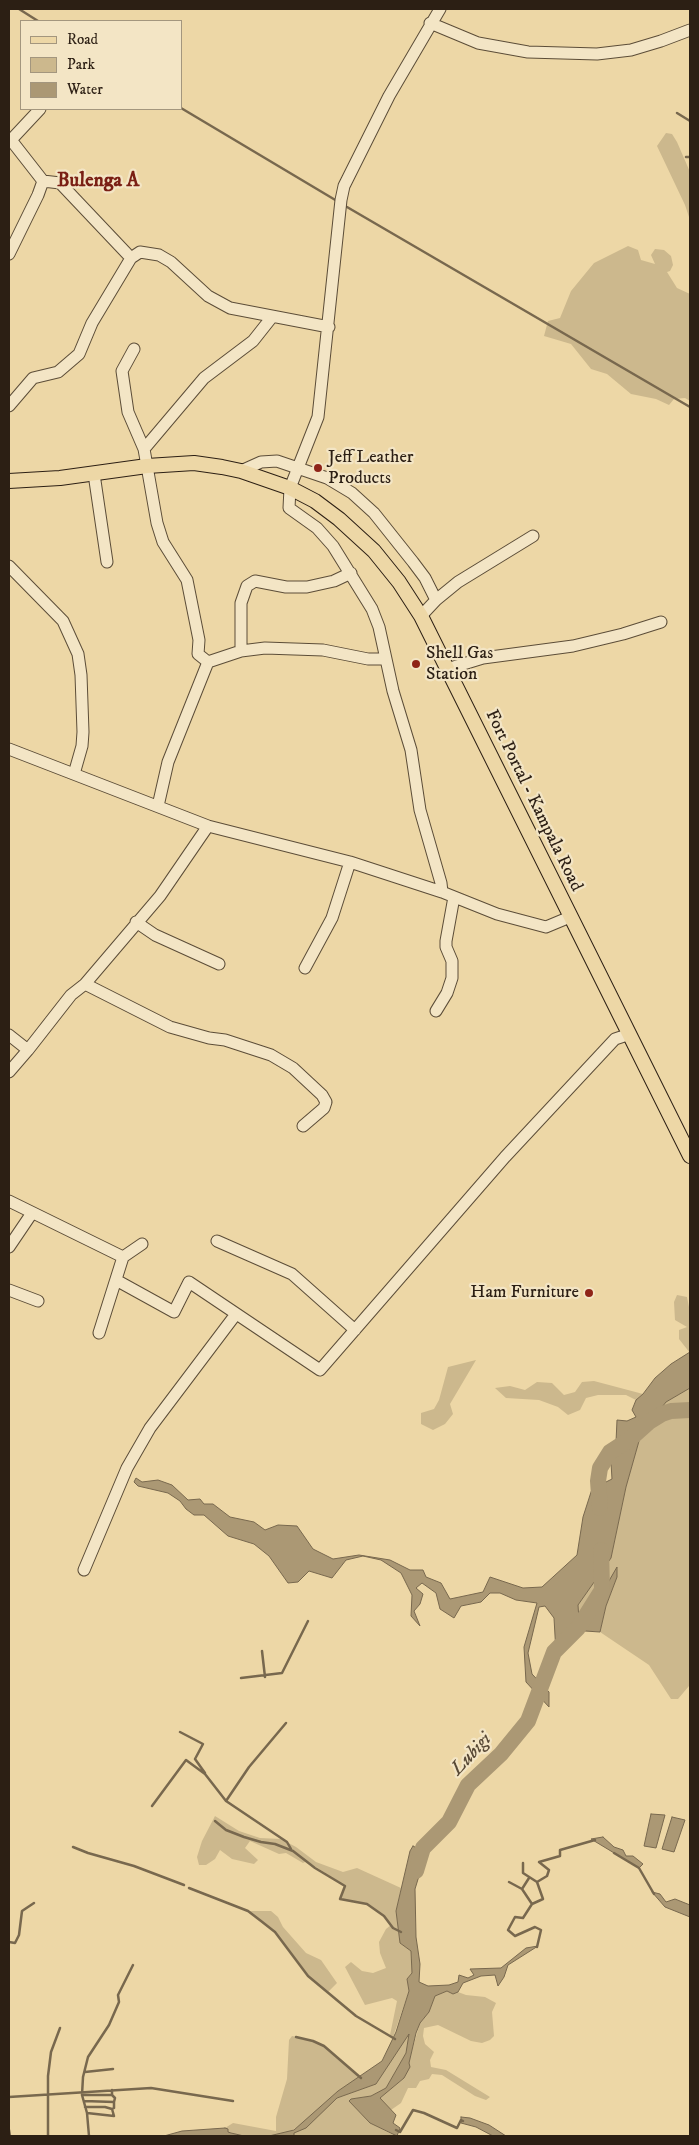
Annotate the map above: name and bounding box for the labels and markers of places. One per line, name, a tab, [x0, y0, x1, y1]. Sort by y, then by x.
place label: Jeff Leather Products	[328, 447, 414, 489]
marker: Jeff Leather Products	[312, 462, 324, 474]
place label: Shell Gas Station	[426, 643, 493, 686]
marker: Shell Gas Station	[410, 658, 422, 670]
place label: Ham Furniture	[470, 1282, 579, 1304]
marker: Ham Furniture	[583, 1287, 595, 1299]

